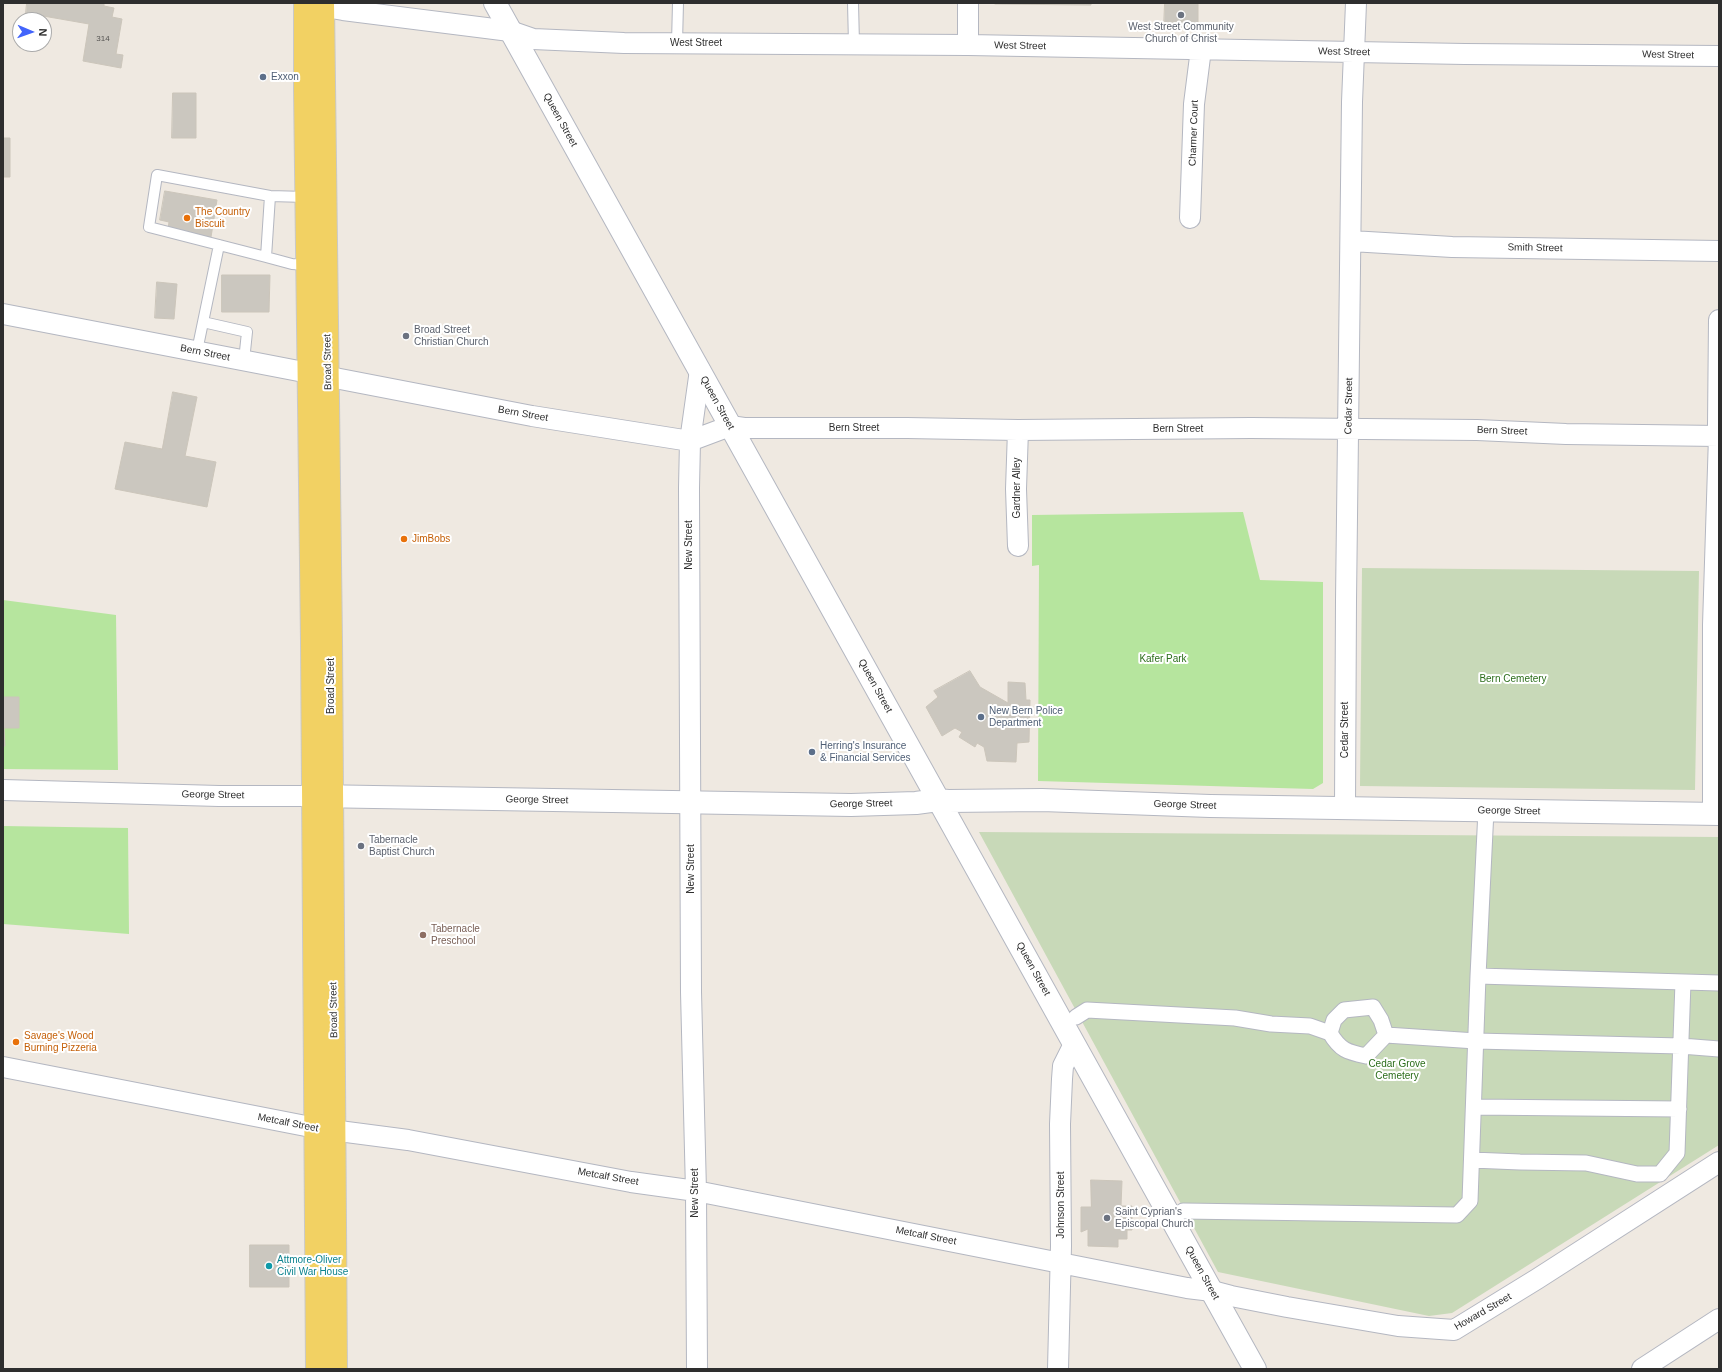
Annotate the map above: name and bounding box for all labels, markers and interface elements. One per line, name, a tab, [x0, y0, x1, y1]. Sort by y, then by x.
marker: West Street Community Church of Christ	[1176, 10, 1186, 20]
north arrow	[12, 12, 52, 52]
place label: West Street Community Church of Christ	[1128, 21, 1234, 44]
text: N	[37, 28, 49, 37]
house number: 314	[96, 34, 110, 44]
street label: West Street	[670, 37, 722, 49]
street label: West Street	[994, 40, 1046, 52]
street label: West Street	[1318, 46, 1370, 58]
street label: West Street	[1642, 49, 1694, 61]
place label: Exxon	[271, 71, 299, 83]
marker: Exxon	[258, 72, 268, 82]
street label: Queen Street	[540, 91, 580, 149]
street label: Charmer Court	[1187, 100, 1201, 166]
place label: The Country Biscuit	[195, 206, 250, 230]
marker: The Country Biscuit	[182, 213, 192, 223]
street label: Smith Street	[1507, 242, 1563, 254]
place label: Broad Street Christian Church	[414, 324, 488, 348]
marker: Broad Street Christian Church	[401, 331, 411, 341]
street label: Broad Street	[322, 334, 334, 390]
street label: Bern Street	[179, 342, 231, 364]
street label: Queen Street	[697, 374, 737, 432]
street label: Cedar Street	[1343, 378, 1355, 434]
street label: Bern Street	[497, 404, 549, 424]
street label: Bern Street	[829, 422, 879, 434]
street label: Bern Street	[1153, 423, 1203, 435]
street label: Bern Street	[1477, 424, 1527, 438]
street label: Gardner Alley	[1011, 457, 1023, 519]
street label: New Street	[683, 520, 695, 570]
place label: JimBobs	[412, 533, 450, 545]
marker: JimBobs	[399, 534, 409, 544]
park label: Kafer Park	[1139, 653, 1187, 665]
street label: Queen Street	[855, 657, 895, 715]
street label: Broad Street	[325, 658, 337, 714]
park label: Bern Cemetery	[1479, 673, 1547, 685]
street label: Cedar Street	[1339, 702, 1351, 758]
place label: New Bern Police Department	[989, 705, 1063, 728]
marker: New Bern Police Department	[976, 712, 986, 722]
place label: Herring's Insurance & Financial Services	[820, 740, 911, 764]
marker: Herring's Insurance & Financial Services	[807, 747, 817, 757]
street label: George Street	[181, 788, 245, 802]
street label: George Street	[505, 793, 569, 807]
street label: George Street	[829, 797, 893, 811]
street label: George Street	[1153, 798, 1217, 812]
street label: George Street	[1477, 804, 1541, 818]
place label: Tabernacle Baptist Church	[369, 834, 435, 858]
marker: Tabernacle Baptist Church	[356, 841, 366, 851]
street label: New Street	[685, 844, 697, 894]
place label: Tabernacle Preschool	[431, 923, 480, 946]
marker: Tabernacle Preschool	[418, 930, 428, 940]
street label: Queen Street	[1013, 940, 1053, 998]
street label: Broad Street	[328, 982, 340, 1038]
place label: Savage's Wood Burning Pizzeria	[24, 1030, 97, 1054]
marker: Savage's Wood Burning Pizzeria	[11, 1037, 21, 1047]
park label: Cedar Grove Cemetery	[1368, 1058, 1426, 1082]
street label: Metcalf Street	[257, 1111, 319, 1135]
street label: Metcalf Street	[577, 1166, 639, 1188]
street label: New Street	[689, 1168, 701, 1218]
street label: Johnson Street	[1055, 1171, 1067, 1239]
place label: Saint Cyprian's Episcopal Church	[1115, 1206, 1193, 1230]
marker: Saint Cyprian's Episcopal Church	[1102, 1213, 1112, 1223]
street label: Metcalf Street	[895, 1224, 957, 1248]
street label: Queen Street	[1182, 1244, 1222, 1302]
place label: Attmore-Oliver Civil War House	[277, 1254, 348, 1278]
marker: Attmore-Oliver Civil War House	[264, 1261, 274, 1271]
street label: Howard Street	[1452, 1291, 1514, 1333]

